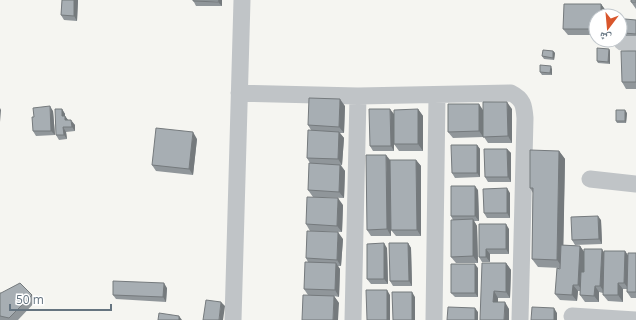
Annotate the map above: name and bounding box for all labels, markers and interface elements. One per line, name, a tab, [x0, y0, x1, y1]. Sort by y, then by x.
north arrow	[588, 8, 628, 48]
text: ش	[597, 28, 613, 47]
scale bar	[10, 286, 111, 312]
text: 50 m	[16, 291, 44, 308]

